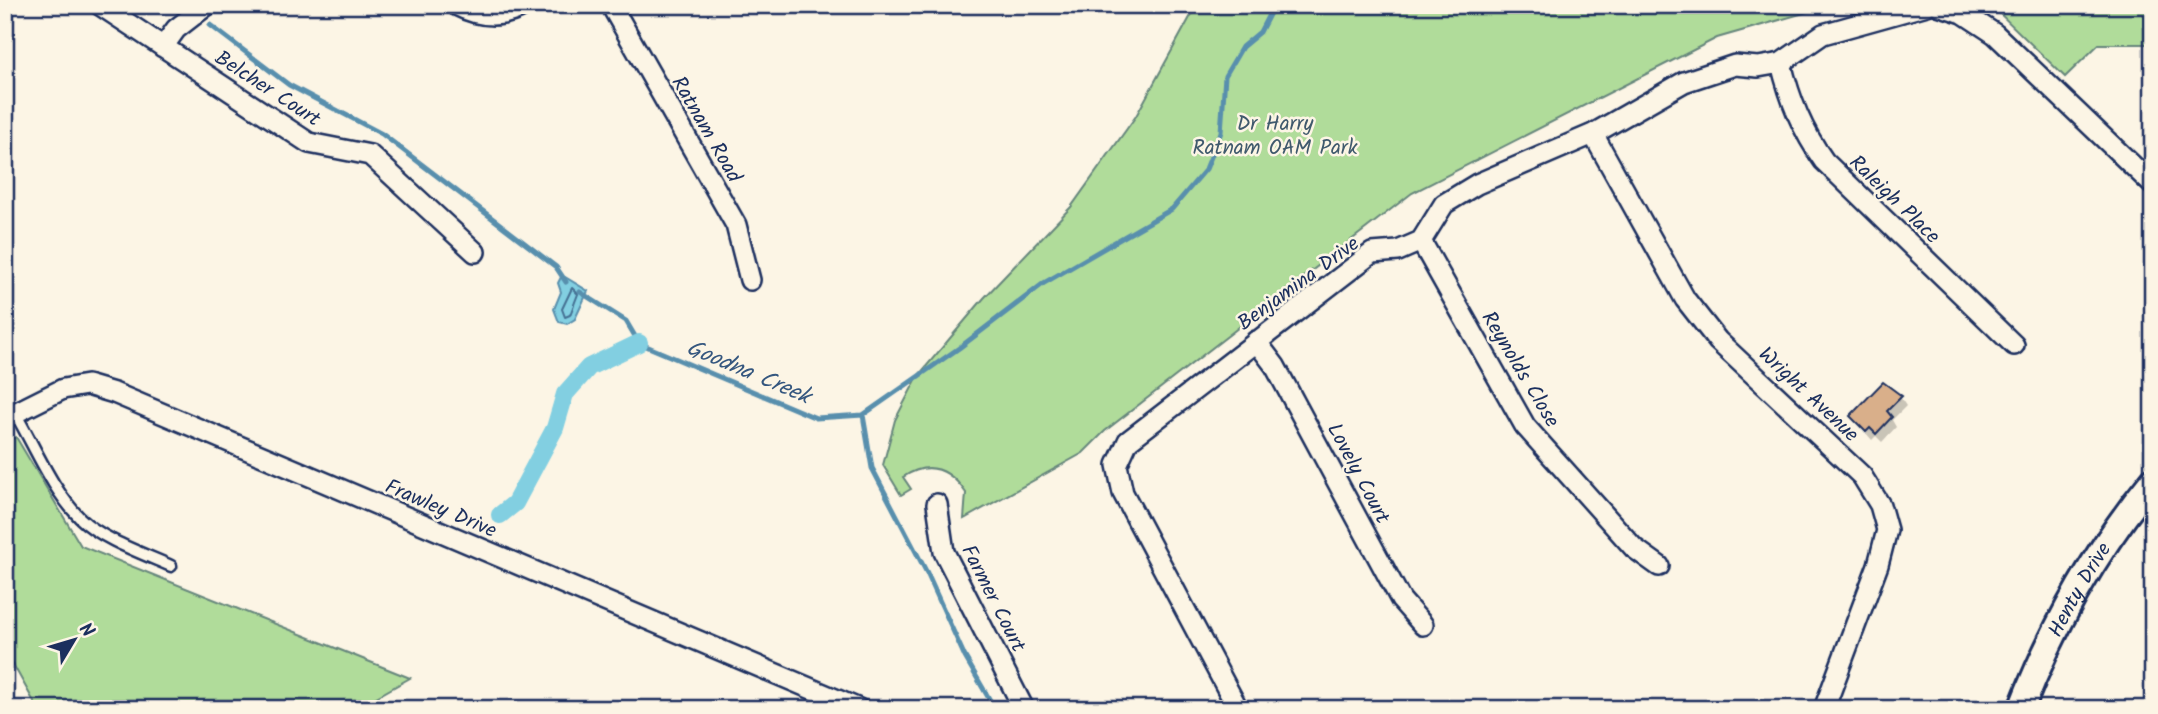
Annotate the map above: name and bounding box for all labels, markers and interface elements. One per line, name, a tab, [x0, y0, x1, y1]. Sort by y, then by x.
street label: Belcher Court	[208, 43, 327, 136]
street label: Ratnam Road	[662, 70, 750, 190]
park label: Dr Harry Ratnam OAM Park	[1192, 108, 1358, 165]
street label: Raleigh Place	[1841, 148, 1948, 253]
street label: Benjamina Drive	[1231, 228, 1367, 340]
street label: Reynolds Close	[1472, 305, 1568, 435]
water label: Goodna Creek	[681, 331, 819, 416]
street label: Wright Avenue	[1750, 339, 1866, 451]
street label: Lovely Court	[1317, 417, 1398, 531]
street label: Frawley Drive	[379, 471, 502, 548]
street label: Henty Drive	[2040, 536, 2121, 643]
street label: Farmer Court	[951, 539, 1034, 659]
north arrow	[38, 606, 108, 676]
text: N	[70, 617, 101, 645]

